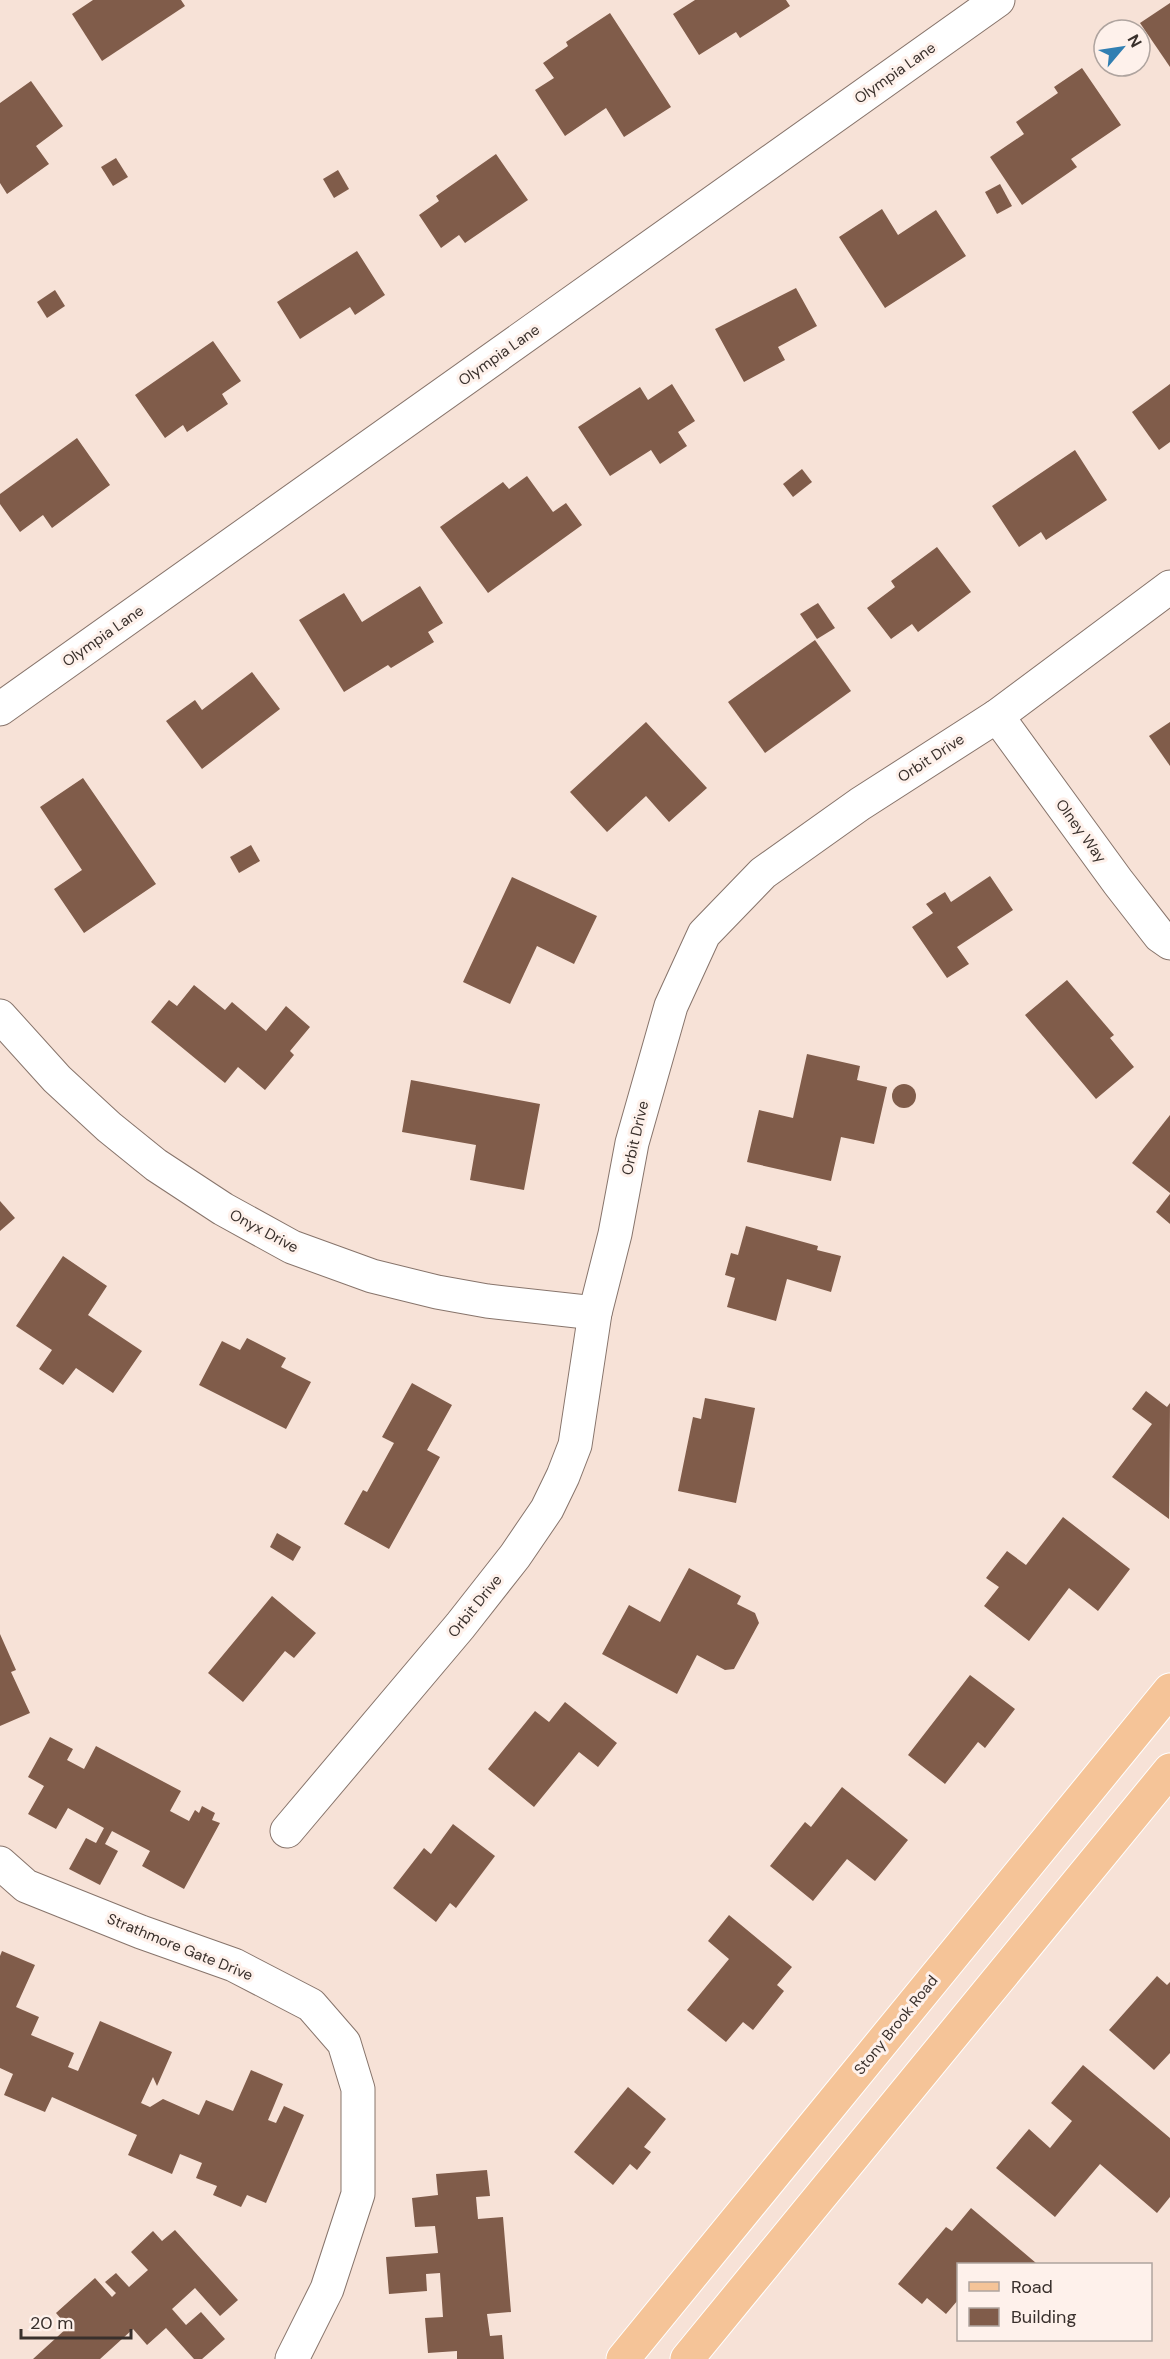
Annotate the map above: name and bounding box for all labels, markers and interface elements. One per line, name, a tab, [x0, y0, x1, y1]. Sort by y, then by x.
north arrow	[1092, 18, 1152, 78]
text: N	[1123, 31, 1147, 51]
street label: Olympia Lane	[850, 38, 940, 108]
street label: Olympia Lane	[454, 320, 544, 390]
street label: Olympia Lane	[58, 601, 148, 671]
street label: Orbit Drive	[894, 729, 968, 787]
street label: Olney Way	[1051, 795, 1111, 867]
street label: Orbit Drive	[617, 1099, 653, 1177]
street label: Onyx Drive	[226, 1204, 302, 1258]
street label: Orbit Drive	[443, 1570, 507, 1642]
street label: Strathmore Gate Drive	[104, 1909, 256, 1985]
street label: Stony Brook Road	[850, 1971, 942, 2079]
legend	[957, 2263, 1152, 2341]
text: Road	[1011, 2275, 1053, 2299]
scale bar	[21, 2302, 130, 2340]
text: Building	[1011, 2305, 1076, 2329]
text: 20 m	[30, 2311, 73, 2335]

